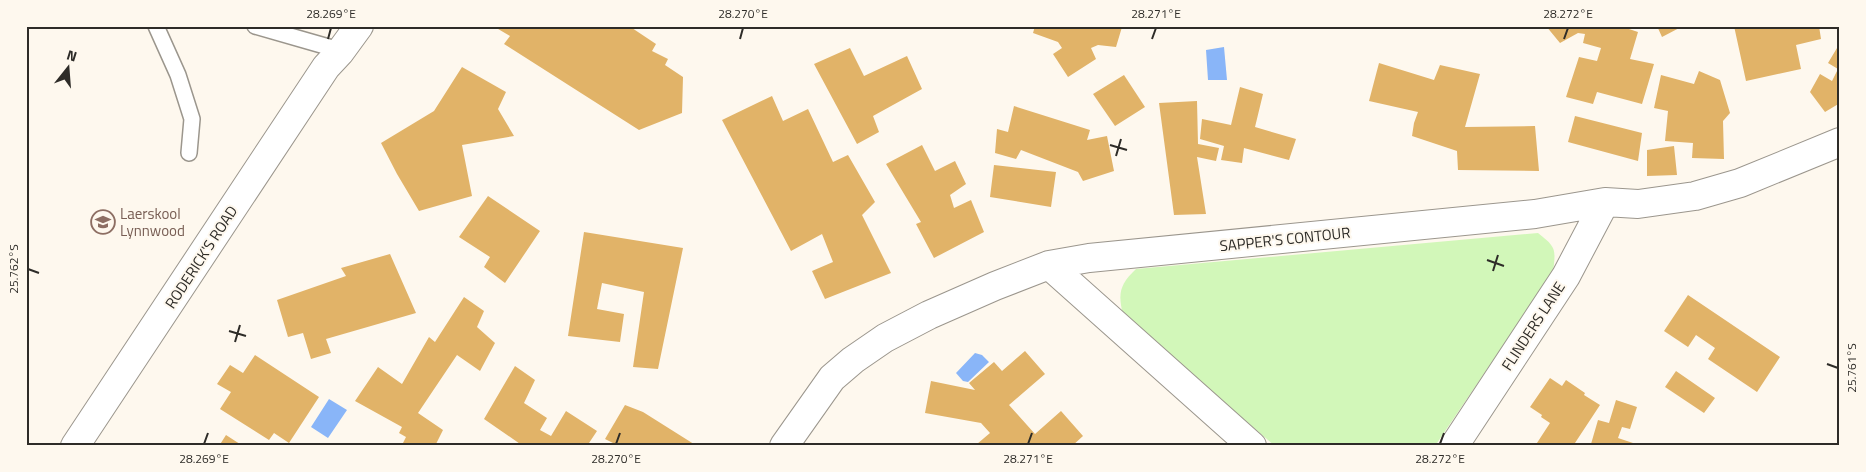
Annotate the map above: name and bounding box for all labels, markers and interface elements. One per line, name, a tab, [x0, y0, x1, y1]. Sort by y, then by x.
text: 28.269°E	[306, 4, 356, 23]
text: 28.270°E	[718, 4, 768, 23]
text: 28.271°E	[1131, 4, 1181, 23]
text: 28.272°E	[1543, 4, 1593, 23]
north arrow	[42, 42, 92, 92]
text: N	[64, 44, 80, 67]
street label: RODERICK'S ROAD	[159, 201, 243, 313]
place label: Laerskool Lynnwood	[120, 202, 185, 242]
school or university icon: Laerskool Lynnwood	[90, 209, 116, 235]
street label: SAPPER'S CONTOUR	[1219, 221, 1351, 257]
text: 25.762°S	[4, 244, 23, 294]
street label: FLINDERS LANE	[1496, 277, 1570, 375]
text: 25.761°S	[1842, 343, 1861, 393]
text: 28.269°E	[179, 449, 229, 468]
text: 28.270°E	[591, 449, 641, 468]
text: 28.271°E	[1003, 449, 1053, 468]
text: 28.272°E	[1415, 449, 1465, 468]

